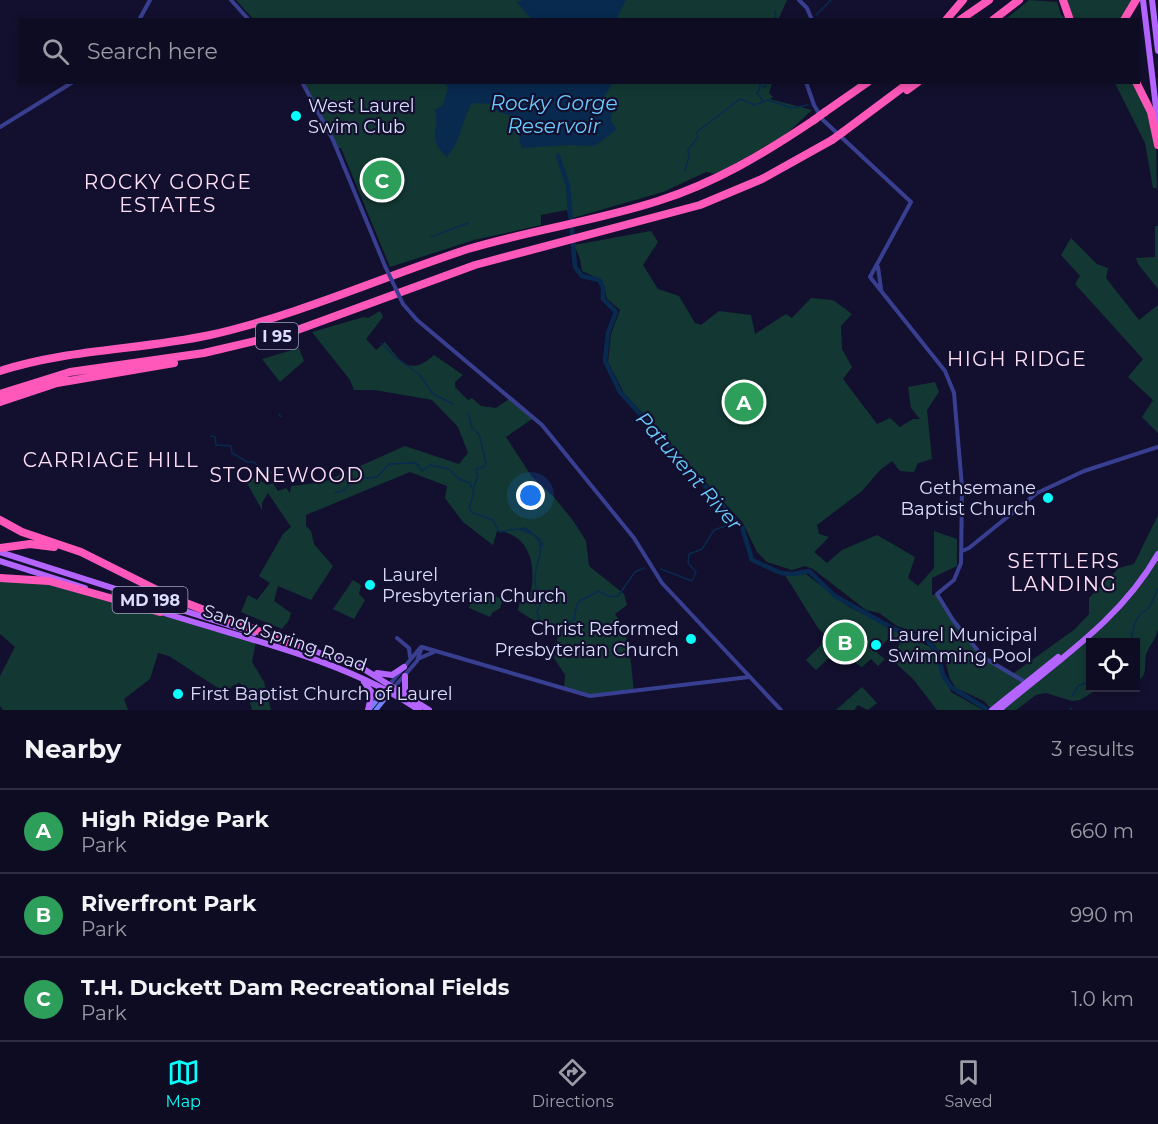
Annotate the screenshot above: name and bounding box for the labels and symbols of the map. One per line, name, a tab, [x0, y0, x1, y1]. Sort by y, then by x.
water label: Rocky Gorge Reservoir	[490, 91, 618, 138]
place label: West Laurel Swim Club	[308, 95, 415, 138]
marker: West Laurel Swim Club	[289, 109, 303, 123]
pin: C	[362, 158, 401, 202]
district label: ROCKY GORGE ESTATES	[84, 170, 252, 217]
road number: I 95	[256, 323, 298, 349]
district label: HIGH RIDGE	[947, 347, 1087, 371]
pin: A	[724, 380, 764, 424]
water label: Patuxent River	[631, 407, 748, 536]
district label: CARRIAGE HILL	[23, 448, 199, 472]
district label: STONEWOOD	[210, 463, 364, 487]
place label: Gethsemane Baptist Church	[900, 477, 1036, 520]
your location	[516, 481, 545, 510]
marker: Gethsemane Baptist Church	[1041, 491, 1055, 505]
district label: SETTLERS LANDING	[1008, 549, 1120, 596]
place label: Laurel Presbyterian Church	[382, 564, 566, 607]
marker: Laurel Presbyterian Church	[363, 578, 377, 592]
road number: MD 198	[112, 587, 188, 613]
street label: Sandy Spring Road	[200, 600, 370, 676]
place label: Christ Reformed Presbyterian Church	[495, 618, 679, 661]
pin: B	[826, 620, 864, 664]
place label: Laurel Municipal Swimming Pool	[888, 624, 1037, 667]
marker: Christ Reformed Presbyterian Church	[684, 632, 698, 646]
marker: Laurel Municipal Swimming Pool	[869, 638, 883, 652]
place label: First Baptist Church of Laurel	[190, 683, 453, 705]
marker: First Baptist Church of Laurel	[171, 687, 185, 701]

